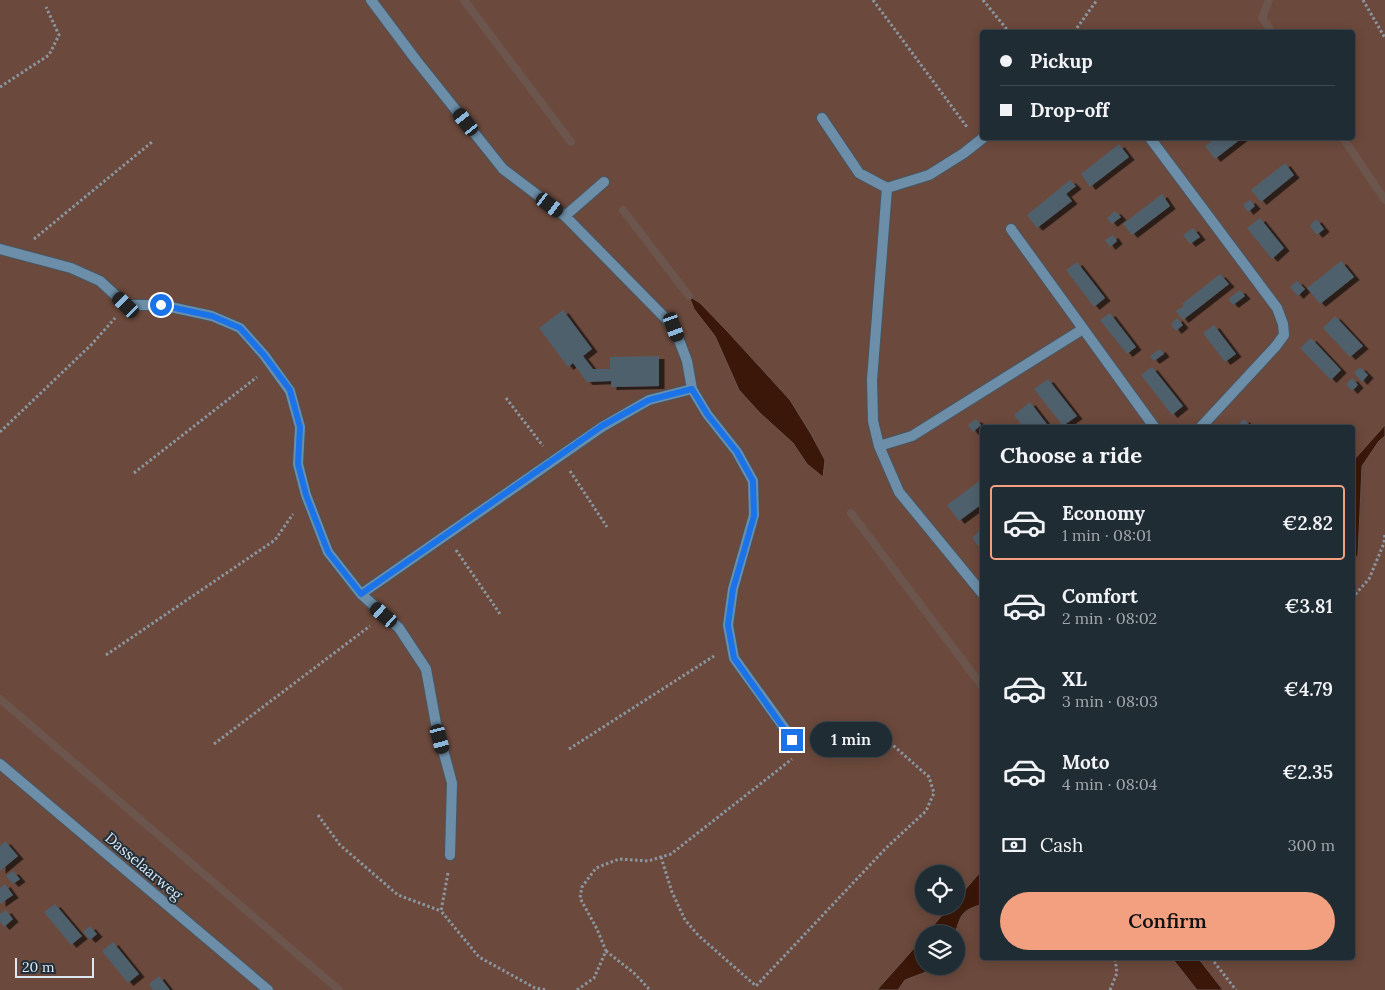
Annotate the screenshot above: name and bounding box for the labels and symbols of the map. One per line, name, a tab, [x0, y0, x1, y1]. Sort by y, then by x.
car	[450, 106, 481, 138]
car	[533, 190, 566, 220]
car	[109, 289, 142, 321]
route start	[150, 294, 172, 316]
car	[661, 310, 686, 344]
car	[367, 599, 400, 631]
callout: 1 min	[810, 722, 892, 758]
car	[428, 723, 451, 755]
route end	[781, 729, 803, 751]
street label: Dasselaarweg	[101, 828, 187, 904]
scale bar	[15, 955, 94, 978]

